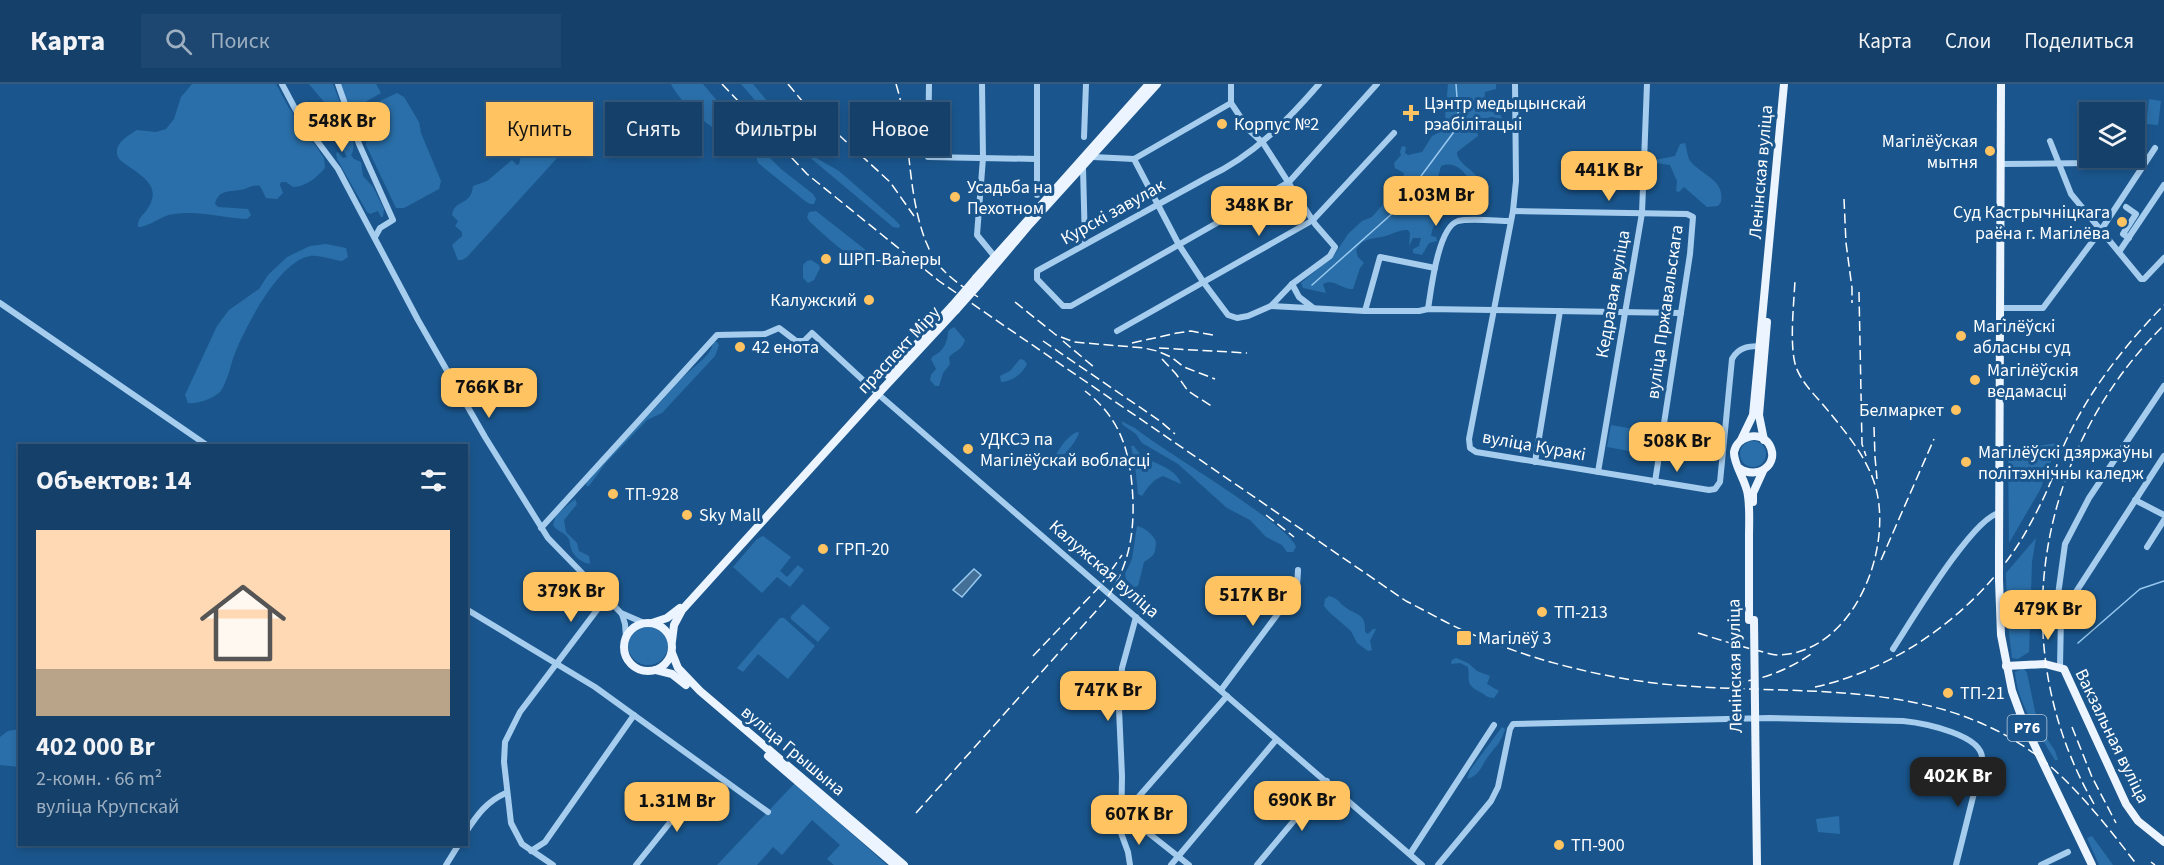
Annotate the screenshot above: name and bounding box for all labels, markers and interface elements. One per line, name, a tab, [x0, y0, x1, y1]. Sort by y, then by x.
search box	[141, 14, 561, 68]
text: Карта	[30, 21, 105, 61]
icon: search	[162, 25, 195, 58]
text: Поиск	[210, 25, 270, 57]
text: Карта	[1858, 26, 1912, 56]
text: Слои	[1945, 26, 1991, 56]
text: Поделиться	[2024, 26, 2134, 56]
place label: Цэнтр медыцынскай рэабілітацыі	[1424, 91, 1586, 137]
pin: 548K Br	[287, 102, 397, 153]
chip: Купить	[486, 102, 593, 156]
chip: Снять	[605, 102, 702, 156]
chip: Фильтры	[714, 102, 838, 156]
chip: Новое	[850, 102, 950, 156]
map controls	[2079, 102, 2145, 168]
button: layers	[2079, 102, 2145, 168]
marker: Цэнтр медыцынскай рэабілітацыі	[1402, 104, 1420, 122]
street label: Ленінская вуліца	[1743, 104, 1779, 240]
text: 548K Br	[308, 107, 376, 135]
place label: Корпус №2	[1234, 112, 1319, 137]
marker: Корпус №2	[1215, 117, 1229, 131]
place label: Магілёўская мытня	[1882, 129, 1978, 175]
marker: Магілёўская мытня	[1983, 144, 1997, 158]
pin: 441K Br	[1554, 151, 1664, 202]
text: 441K Br	[1575, 156, 1643, 184]
street label: Курскі завулак	[1056, 173, 1170, 251]
place label: Усадьба на Пехотном	[967, 175, 1053, 221]
pin: 1.03M Br	[1374, 176, 1498, 227]
text: 1.03M Br	[1398, 181, 1474, 209]
pin: 348K Br	[1204, 186, 1314, 237]
marker: Усадьба на Пехотном	[948, 190, 962, 204]
text: 348K Br	[1225, 191, 1293, 219]
place label: Суд Кастрычніцкага раёна г. Магілёва	[1953, 200, 2110, 246]
marker: Суд Кастрычніцкага раёна г. Магілёва	[2115, 215, 2129, 229]
street label: вуліца Пржавальскага	[1640, 223, 1690, 401]
street label: Кедравая вуліца	[1589, 228, 1637, 360]
place label: ШРП-Валеры	[838, 247, 941, 272]
marker: ШРП-Валеры	[819, 252, 833, 266]
place label: Калужский	[770, 288, 857, 313]
marker: Калужский	[862, 293, 876, 307]
street label: праспект Міру	[852, 300, 947, 400]
place label: Магілёўскі абласны суд	[1973, 314, 2071, 360]
marker: Магілёўскі абласны суд	[1954, 329, 1968, 343]
place label: 42 енота	[752, 335, 819, 360]
marker: 42 енота	[733, 340, 747, 354]
place label: Магілёўскія ведамасці	[1987, 358, 2079, 404]
pin: 766K Br	[434, 368, 544, 419]
text: 766K Br	[455, 373, 523, 401]
marker: Магілёўскія ведамасці	[1968, 373, 1982, 387]
place label: Белмаркет	[1859, 398, 1944, 423]
marker: Белмаркет	[1949, 403, 1963, 417]
pin: 508K Br	[1622, 422, 1732, 473]
street label: вуліца Куракі	[1480, 425, 1588, 467]
place label: УДКСЭ па Магілёўскай вобласці	[980, 427, 1151, 473]
text: 508K Br	[1643, 427, 1711, 455]
place label: Магілёўскі дзяржаўны політэхнічны каледж	[1978, 440, 2153, 486]
marker: УДКСЭ па Магілёўскай вобласці	[961, 442, 975, 456]
marker: Магілёўскі дзяржаўны політэхнічны каледж	[1959, 455, 1973, 469]
text: Объектов: 14	[36, 462, 192, 499]
icon: filters	[417, 464, 450, 497]
place label: ТП-928	[625, 482, 679, 507]
marker: ТП-928	[606, 487, 620, 501]
place label: Sky Mall	[699, 503, 761, 528]
marker: Sky Mall	[680, 508, 694, 522]
street label: Калужская вуліца	[1043, 514, 1165, 624]
place label: ГРП-20	[835, 537, 889, 562]
marker: ГРП-20	[816, 542, 830, 556]
icon: home	[189, 569, 297, 677]
pin: 379K Br	[516, 572, 626, 623]
pin: 517K Br	[1198, 576, 1308, 627]
text: 379K Br	[537, 577, 605, 605]
text: 517K Br	[1219, 581, 1287, 609]
pin: 479K Br	[1993, 590, 2103, 641]
text: 479K Br	[2014, 595, 2082, 623]
street label: Ленінская вуліца	[1721, 599, 1749, 733]
place label: ТП-213	[1554, 600, 1608, 625]
marker: ТП-213	[1535, 605, 1549, 619]
place label: Магілёў 3	[1478, 626, 1552, 651]
marker: Магілёў 3	[1455, 629, 1473, 647]
street label: Вакзальная вуліца	[2069, 665, 2155, 807]
pin: 747K Br	[1053, 671, 1163, 722]
text: 747K Br	[1074, 676, 1142, 704]
place label: ТП-21	[1960, 681, 2005, 706]
marker: ТП-21	[1941, 686, 1955, 700]
street label: вуліца Грышына	[736, 700, 850, 802]
road number: Р76	[2008, 715, 2046, 741]
text: 402 000 Br	[36, 728, 155, 765]
pin: 402K Br	[1903, 757, 2013, 808]
text: 402K Br	[1924, 762, 1992, 790]
text: 2-комн. · 66 m²	[36, 765, 162, 793]
pin: 690K Br	[1247, 781, 1357, 832]
pin: 1.31M Br	[615, 782, 739, 833]
text: 690K Br	[1268, 786, 1336, 814]
text: 1.31M Br	[639, 787, 715, 815]
text: вуліца Крупскай	[36, 793, 179, 821]
pin: 607K Br	[1084, 795, 1194, 846]
text: 607K Br	[1105, 800, 1173, 828]
place label: ТП-900	[1571, 833, 1625, 858]
marker: ТП-900	[1552, 838, 1566, 852]

